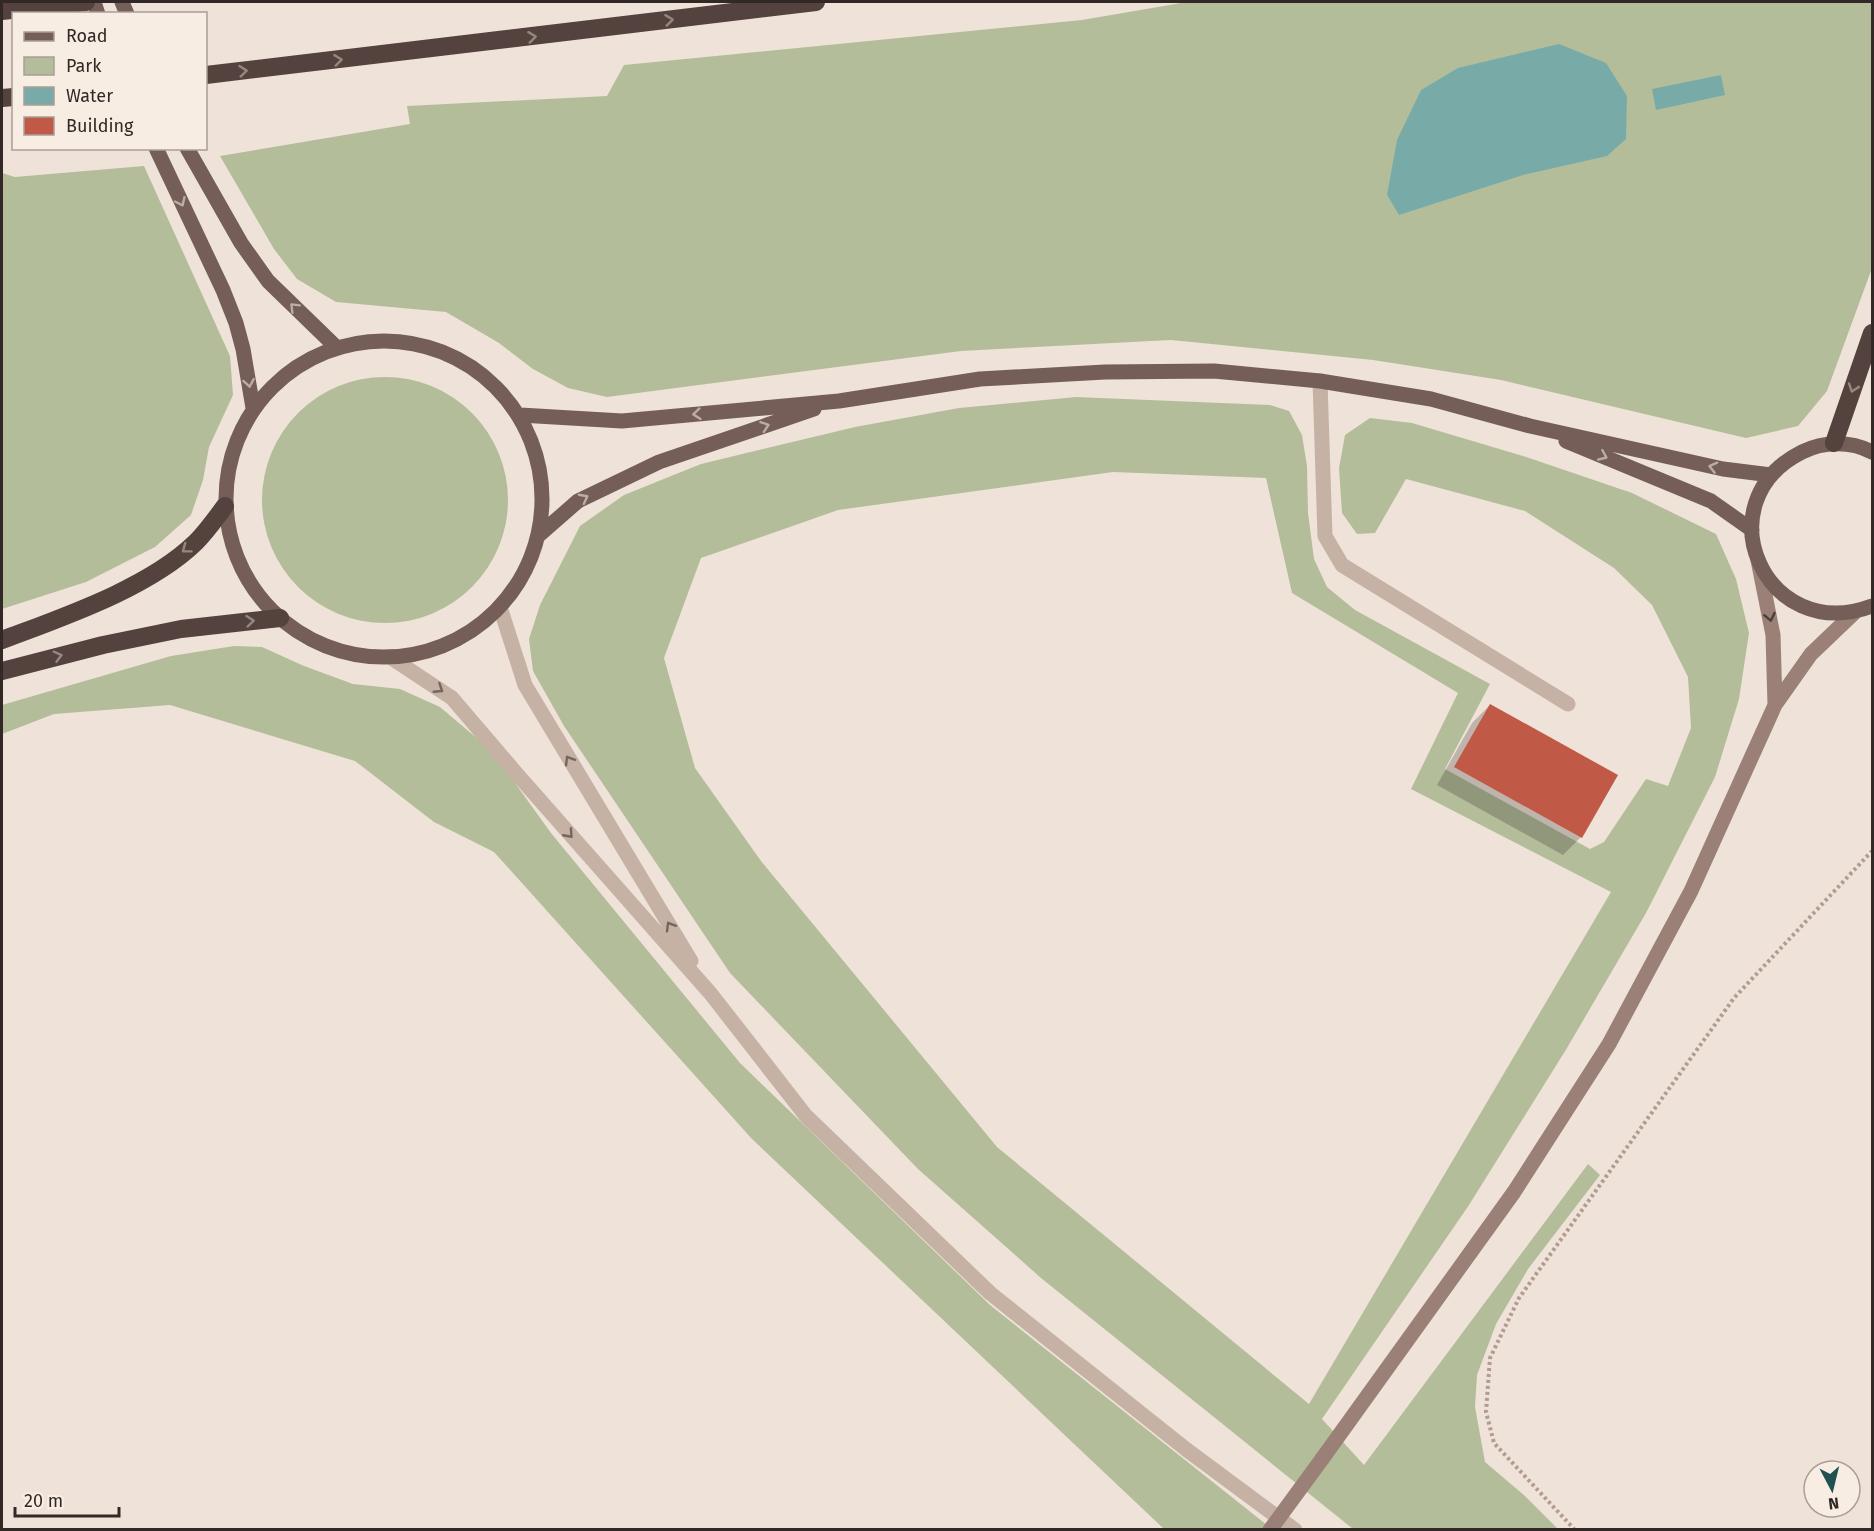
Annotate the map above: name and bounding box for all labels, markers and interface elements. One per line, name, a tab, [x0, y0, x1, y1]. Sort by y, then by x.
legend	[12, 12, 207, 150]
one-way arrow	[664, 14, 674, 27]
text: Road	[66, 25, 108, 47]
one-way arrow	[527, 31, 536, 44]
one-way arrow	[333, 54, 343, 67]
text: Park	[66, 55, 102, 77]
one-way arrow	[238, 65, 247, 78]
text: Water	[66, 85, 113, 107]
text: Building	[66, 115, 134, 137]
one-way arrow	[173, 195, 185, 206]
one-way arrow	[290, 303, 301, 314]
one-way arrow	[242, 378, 255, 388]
one-way arrow	[1848, 382, 1861, 393]
one-way arrow	[693, 408, 702, 420]
one-way arrow	[759, 421, 770, 434]
one-way arrow	[1597, 449, 1608, 461]
one-way arrow	[1708, 461, 1718, 474]
one-way arrow	[578, 494, 588, 505]
one-way arrow	[182, 542, 193, 553]
one-way arrow	[1762, 611, 1775, 621]
one-way arrow	[245, 615, 254, 628]
one-way arrow	[53, 651, 63, 664]
one-way arrow	[433, 682, 444, 693]
one-way arrow	[565, 756, 577, 766]
one-way arrow	[562, 827, 573, 838]
one-way arrow	[667, 922, 678, 933]
north arrow	[1802, 1459, 1862, 1519]
scale bar	[15, 1480, 118, 1518]
text: 20 m	[24, 1490, 63, 1512]
text: N	[1827, 1493, 1840, 1513]

